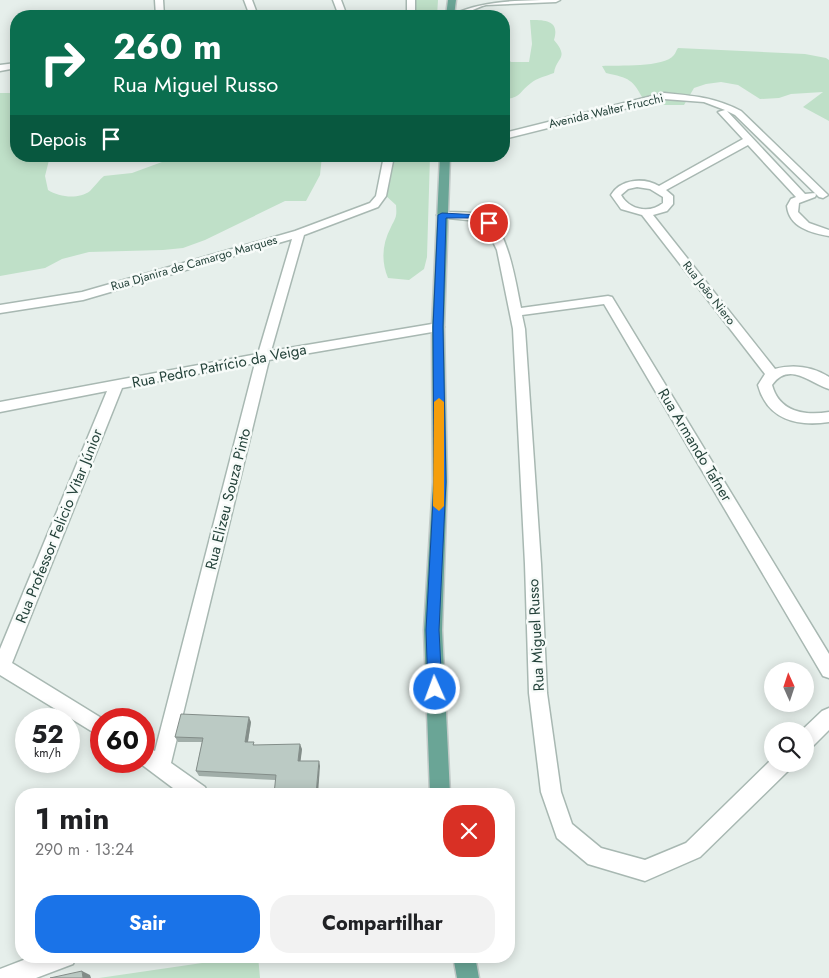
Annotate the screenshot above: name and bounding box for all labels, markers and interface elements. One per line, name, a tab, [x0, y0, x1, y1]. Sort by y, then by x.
text: 260 m	[113, 22, 222, 72]
icon: right	[30, 30, 95, 95]
text: Rua Miguel Russo	[113, 68, 278, 100]
street label: Avenida Walter Frucchi	[547, 89, 665, 133]
icon: arrive	[97, 125, 125, 153]
text: Depois	[30, 126, 87, 153]
pin	[468, 202, 510, 244]
icon: arrive	[475, 209, 503, 237]
street label: Rua Djanira de Camargo Marques	[109, 231, 280, 295]
street label: Rua João Niero	[678, 257, 740, 329]
street label: Rua Pedro Patrício da Veiga	[130, 338, 308, 394]
street label: Rua Armando Tafner	[652, 384, 738, 507]
street label: Rua Professor Felicio Vitar Júnior	[10, 425, 108, 626]
street label: Rua Elizeu Souza Pinto	[200, 426, 256, 572]
street label: Rua Miguel Russo	[522, 578, 550, 692]
position arrow	[408, 662, 460, 714]
north arrow	[764, 662, 814, 712]
map controls	[764, 662, 814, 772]
speed limit sign: 60	[90, 708, 155, 773]
text: 52	[31, 716, 64, 752]
button: search	[764, 722, 814, 772]
text: km/h	[34, 744, 61, 762]
text: 1 min	[35, 797, 109, 840]
button: close	[443, 805, 495, 857]
text: 290 m · 13:24	[35, 838, 134, 861]
button: Sair	[35, 895, 260, 953]
button: Compartilhar	[270, 895, 495, 953]

